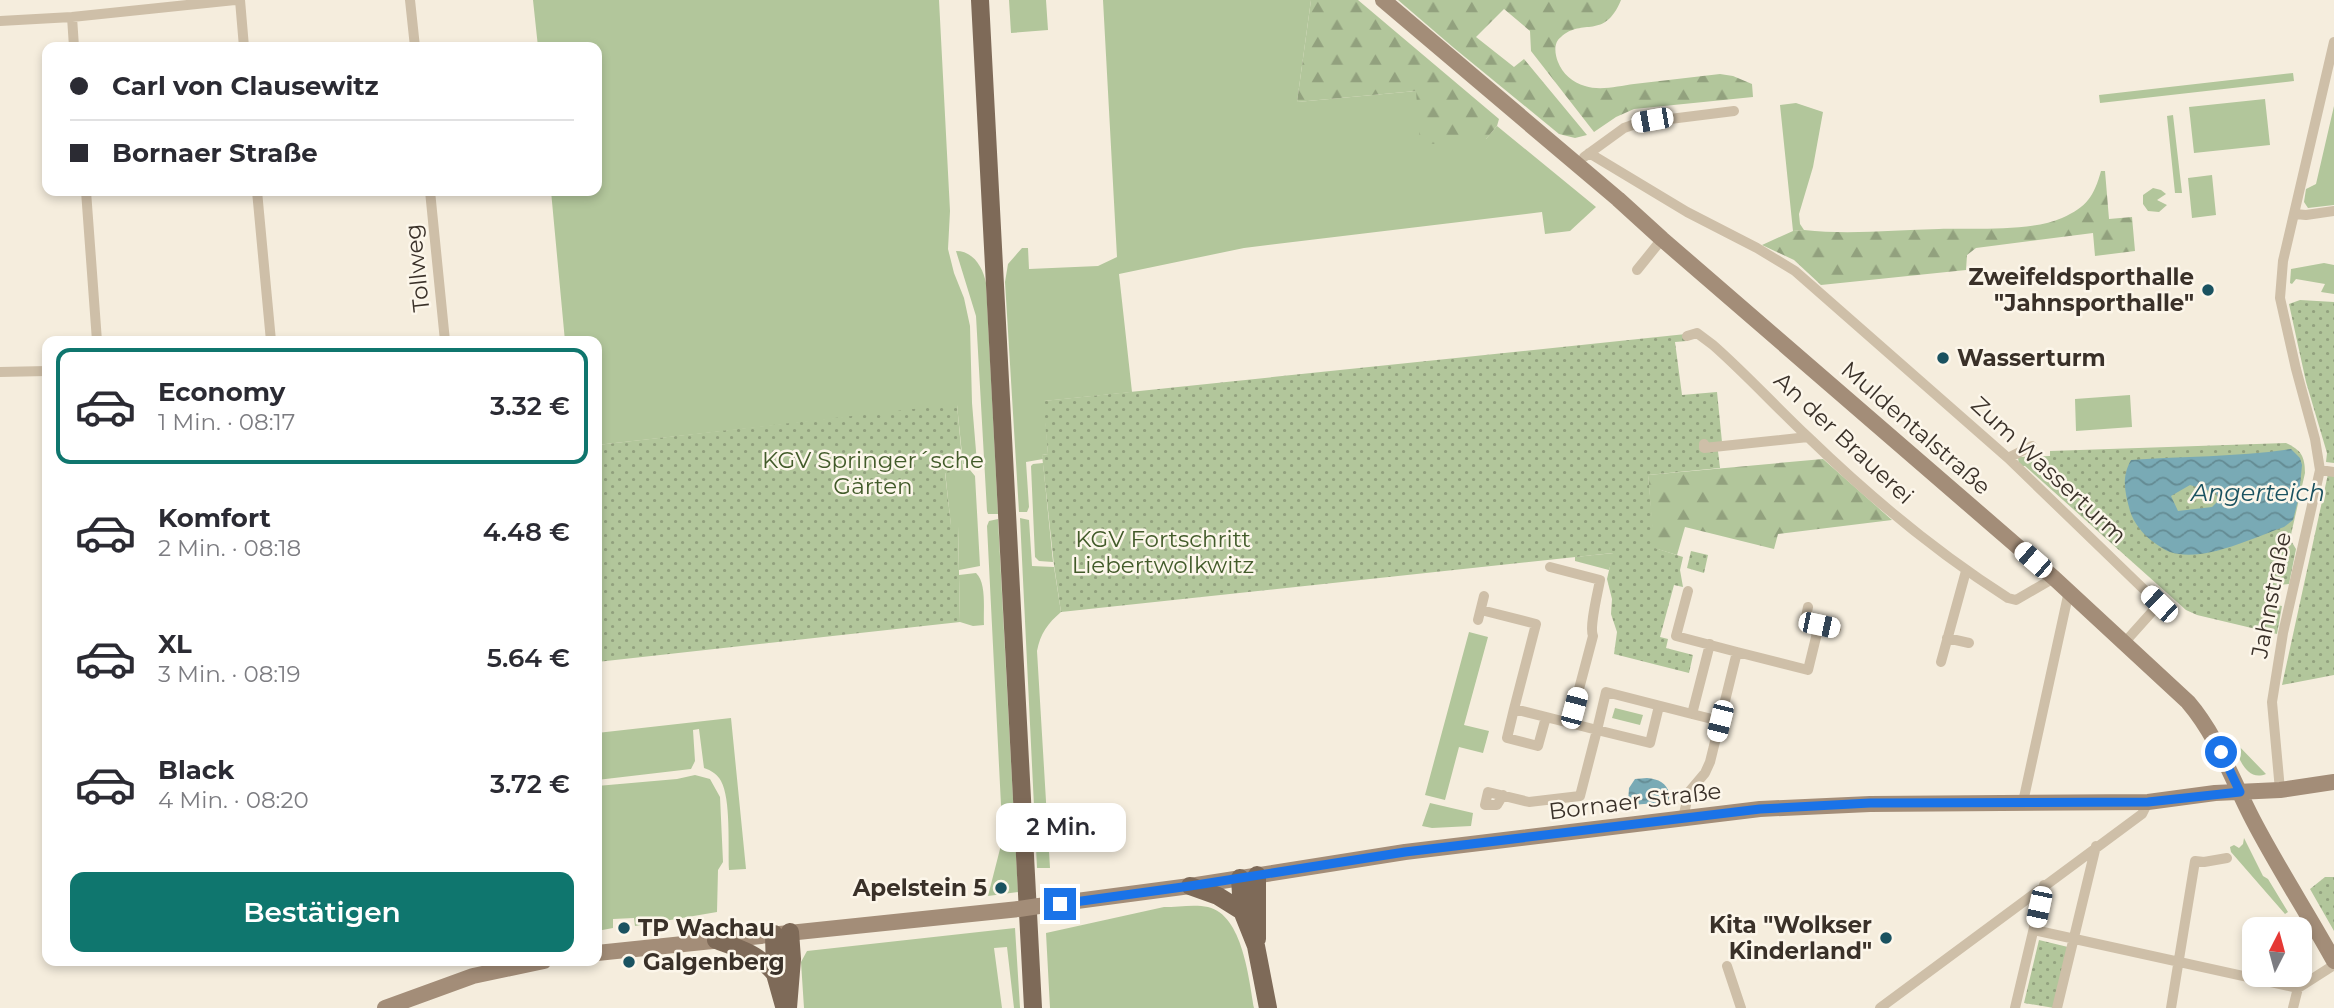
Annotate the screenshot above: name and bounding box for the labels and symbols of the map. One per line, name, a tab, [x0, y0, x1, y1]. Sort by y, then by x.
car	[1630, 106, 1675, 134]
street label: Tollweg	[398, 223, 436, 313]
place label: Zweifeldsporthalle "Jahnsporthalle"	[1968, 263, 2194, 317]
marker: Zweifeldsporthalle "Jahnsporthalle"	[2200, 282, 2216, 298]
place label: Wasserturm	[1957, 344, 2106, 372]
marker: Wasserturm	[1935, 350, 1951, 366]
street label: Muldentalstraße	[1836, 355, 1996, 501]
street label: An der Brauerei	[1768, 366, 1920, 510]
street label: Zum Wasserturm	[1965, 391, 2133, 549]
park label: KGV Springer´sche Gärten	[762, 446, 984, 500]
water label: Angerteich	[2189, 478, 2325, 507]
park label: KGV Fortschritt Liebertwolkwitz	[1072, 525, 1254, 579]
street label: Jahnstraße	[2245, 530, 2297, 661]
car	[2011, 538, 2056, 582]
car	[2137, 582, 2182, 626]
car	[1797, 610, 1842, 640]
car	[1559, 685, 1590, 731]
car	[1705, 698, 1736, 744]
route start	[2205, 736, 2237, 768]
street label: Bornaer Straße	[1547, 777, 1723, 825]
callout: 2 Min.	[995, 802, 1125, 852]
place label: Apelstein 5	[852, 874, 987, 902]
marker: Apelstein 5	[993, 880, 1009, 896]
car	[2025, 884, 2054, 930]
route end	[1044, 888, 1076, 920]
place label: Kita "Wolkser Kinderland"	[1709, 911, 1872, 965]
place label: TP Wachau	[638, 914, 775, 942]
north arrow	[2242, 917, 2312, 987]
marker: TP Wachau	[616, 920, 632, 936]
marker: Kita "Wolkser Kinderland"	[1878, 930, 1894, 946]
place label: Galgenberg	[643, 948, 785, 976]
marker: Galgenberg	[621, 954, 637, 970]

